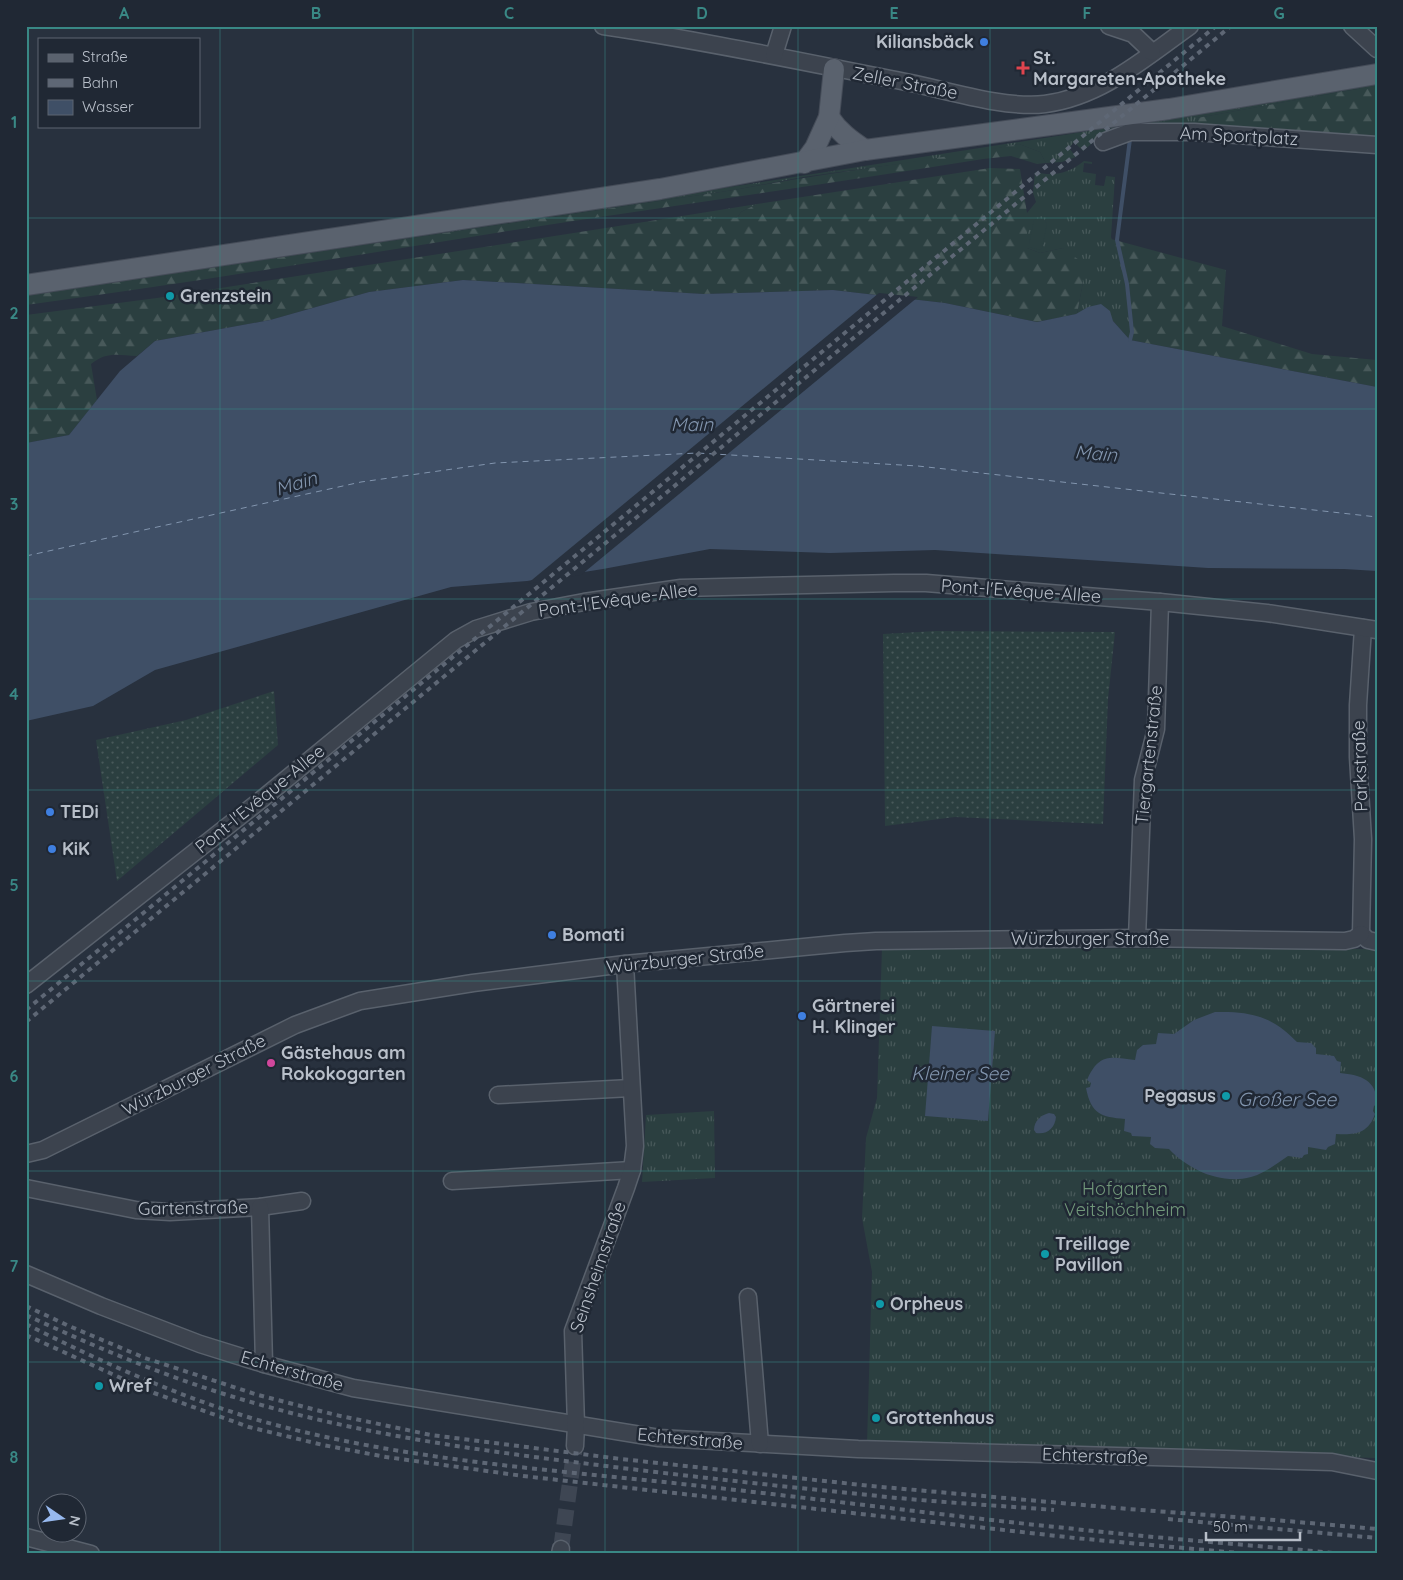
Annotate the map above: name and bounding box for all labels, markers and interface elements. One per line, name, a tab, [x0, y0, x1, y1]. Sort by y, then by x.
text: A	[119, 3, 130, 23]
text: B	[311, 3, 321, 23]
text: C	[504, 3, 514, 23]
text: D	[696, 3, 708, 23]
text: E	[889, 3, 899, 23]
text: F	[1083, 3, 1092, 23]
text: G	[1273, 3, 1285, 23]
place label: Kiliansbäck	[876, 30, 974, 53]
marker: Kiliansbäck	[978, 36, 990, 48]
legend	[38, 38, 200, 128]
place label: St. Margareten-Apotheke	[1033, 46, 1226, 90]
text: Straße	[82, 47, 128, 66]
street label: Zeller Straße	[851, 61, 960, 104]
marker: St. Margareten-Apotheke	[1017, 62, 1029, 74]
text: Bahn	[82, 73, 118, 92]
text: Wasser	[82, 97, 134, 116]
text: 1	[11, 112, 17, 132]
street label: Am Sportplatz	[1179, 121, 1299, 150]
place label: Grenzstein	[180, 284, 272, 307]
marker: Grenzstein	[164, 290, 176, 302]
text: 2	[9, 303, 19, 323]
water label: Main	[671, 412, 714, 436]
water label: Main	[1074, 439, 1119, 467]
water label: Main	[272, 465, 321, 501]
text: 3	[10, 494, 18, 514]
street label: Pont-l'Evêque-Allee	[940, 573, 1102, 608]
street label: Pont-l'Evêque-Allee	[537, 577, 699, 622]
text: 4	[9, 684, 19, 704]
street label: Tiergartenstraße	[1130, 684, 1167, 826]
street label: Parkstraße	[1346, 720, 1373, 812]
street label: Pont-l'Evêque-Allee	[190, 739, 329, 858]
place label: TEDi	[60, 800, 99, 823]
marker: TEDi	[44, 806, 56, 818]
place label: KiK	[62, 837, 90, 860]
marker: KiK	[46, 843, 58, 855]
text: 5	[9, 875, 19, 895]
place label: Bomati	[562, 923, 625, 946]
street label: Würzburger Straße	[1011, 927, 1169, 950]
marker: Bomati	[546, 929, 558, 941]
street label: Würzburger Straße	[605, 939, 765, 978]
place label: Gärtnerei H. Klinger	[812, 994, 896, 1038]
marker: Gärtnerei H. Klinger	[796, 1010, 808, 1022]
street label: Würzburger Straße	[118, 1028, 270, 1121]
place label: Gästehaus am Rokokogarten	[281, 1041, 406, 1085]
marker: Gästehaus am Rokokogarten	[265, 1057, 277, 1069]
water label: Kleiner See	[911, 1061, 1010, 1085]
text: 6	[10, 1066, 19, 1086]
place label: Pegasus	[1144, 1084, 1216, 1107]
water label: Großer See	[1238, 1087, 1338, 1111]
marker: Pegasus	[1220, 1090, 1232, 1102]
park label: Hofgarten Veitshöchheim	[1064, 1177, 1186, 1221]
street label: Gartenstraße	[138, 1195, 248, 1220]
street label: Seinsheimstraße	[564, 1198, 631, 1335]
place label: Treillage Pavillon	[1055, 1232, 1130, 1276]
marker: Treillage Pavillon	[1039, 1248, 1051, 1260]
text: 7	[10, 1256, 19, 1276]
place label: Orpheus	[890, 1292, 964, 1315]
marker: Orpheus	[874, 1298, 886, 1310]
street label: Echterstraße	[238, 1345, 346, 1396]
place label: Wref	[109, 1374, 152, 1397]
marker: Wref	[93, 1380, 105, 1392]
place label: Grottenhaus	[886, 1406, 994, 1429]
marker: Grottenhaus	[870, 1412, 882, 1424]
street label: Echterstraße	[636, 1422, 744, 1455]
street label: Echterstraße	[1042, 1442, 1148, 1469]
text: 8	[10, 1447, 19, 1467]
north arrow	[38, 1492, 88, 1542]
scale bar	[1206, 1510, 1299, 1542]
text: N	[65, 1514, 85, 1528]
text: 50 m	[1213, 1517, 1248, 1536]

